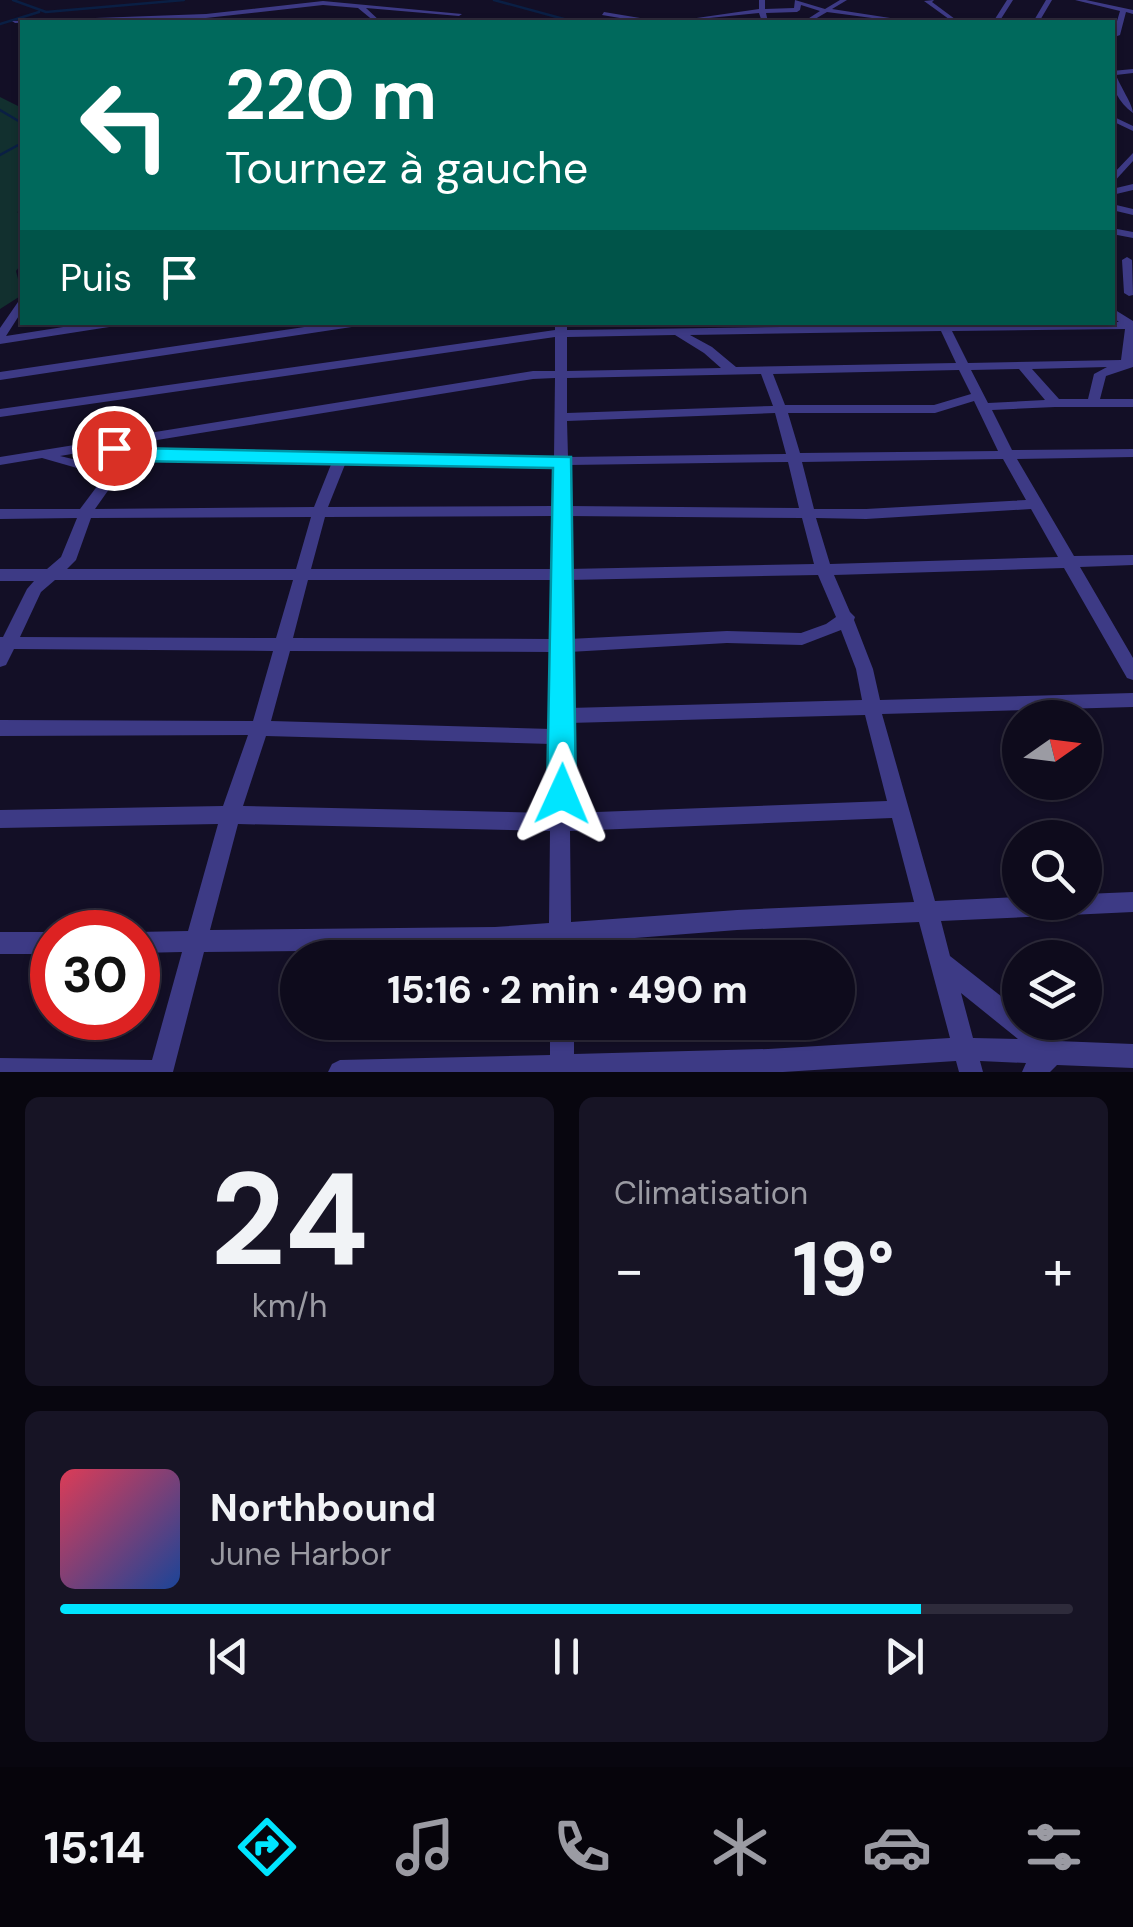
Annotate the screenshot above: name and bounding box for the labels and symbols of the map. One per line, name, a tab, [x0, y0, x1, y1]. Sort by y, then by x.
pin	[72, 406, 157, 491]
north arrow	[1002, 700, 1102, 800]
position arrow	[510, 742, 614, 846]
speed limit sign: 30	[30, 910, 160, 1040]

